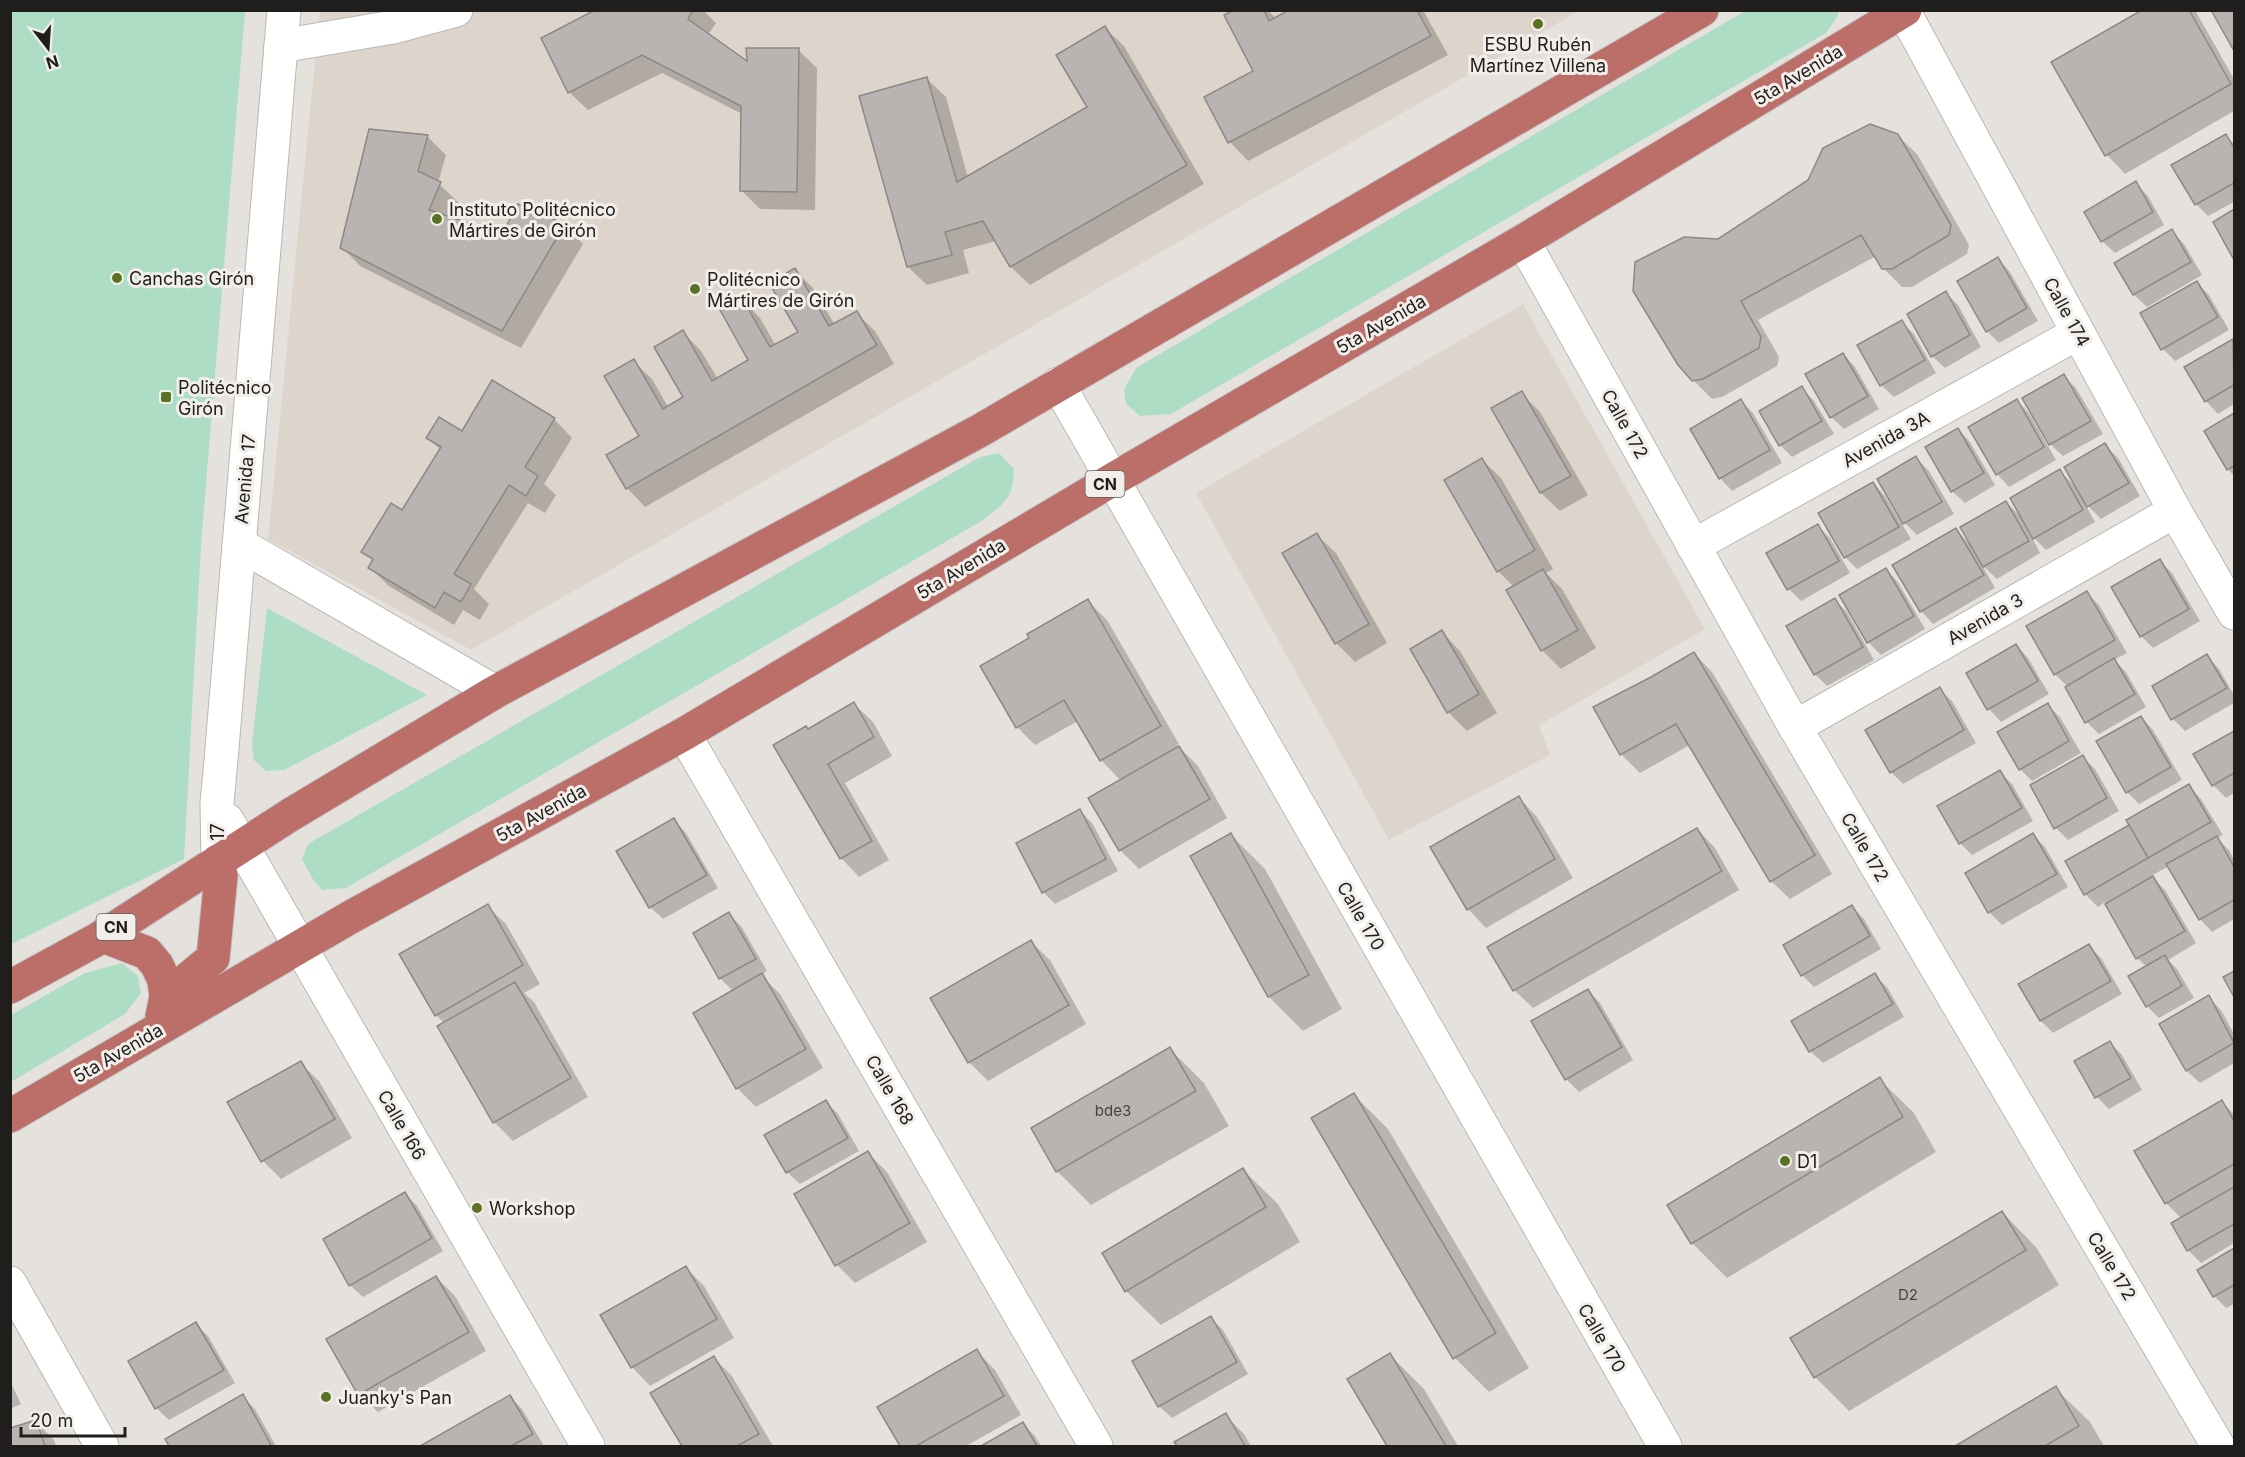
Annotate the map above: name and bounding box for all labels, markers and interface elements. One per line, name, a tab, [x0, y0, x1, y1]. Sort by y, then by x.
marker: ESBU Rubén Martínez Villena	[1531, 17, 1545, 31]
north arrow	[18, 18, 78, 78]
place label: ESBU Rubén Martínez Villena	[1470, 34, 1606, 76]
street label: 5ta Avenida	[1750, 40, 1846, 110]
text: N	[44, 51, 61, 74]
place label: Instituto Politécnico Mártires de Girón	[449, 199, 616, 241]
marker: Instituto Politécnico Mártires de Girón	[430, 212, 444, 226]
place label: Canchas Girón	[129, 268, 254, 289]
place label: Politécnico Mártires de Girón	[707, 269, 854, 311]
marker: Canchas Girón	[110, 271, 124, 285]
street label: Calle 174	[2039, 274, 2095, 350]
marker: Politécnico Mártires de Girón	[688, 282, 702, 296]
street label: 5ta Avenida	[1333, 290, 1429, 358]
place label: Politécnico Girón	[178, 377, 271, 419]
street label: Calle 172	[1597, 386, 1653, 462]
marker: Politécnico Girón	[159, 390, 173, 404]
street label: Avenida 3A	[1839, 407, 1933, 471]
street label: Avenida 17	[231, 433, 259, 525]
road number: CN	[1086, 471, 1124, 497]
street label: 5ta Avenida	[913, 534, 1009, 604]
street label: Avenida 3	[1943, 589, 2027, 649]
street label: 5ta Avenida	[492, 780, 590, 846]
street label: Calle 172	[1837, 809, 1893, 885]
street label: 17	[207, 823, 228, 841]
street label: Calle 170	[1333, 878, 1389, 954]
road number: CN	[96, 914, 136, 940]
street label: 5ta Avenida	[70, 1019, 166, 1087]
street label: Calle 168	[862, 1051, 918, 1129]
street label: Calle 166	[374, 1086, 430, 1164]
house number: bde3	[1095, 1101, 1131, 1120]
place label: D1	[1797, 1151, 1817, 1172]
marker: D1	[1778, 1154, 1792, 1168]
place label: Workshop	[489, 1198, 576, 1219]
marker: Workshop	[470, 1201, 484, 1215]
street label: Calle 172	[2083, 1228, 2141, 1304]
house number: D2	[1898, 1285, 1918, 1304]
street label: Calle 170	[1574, 1300, 1630, 1376]
place label: Juanky's Pan	[338, 1387, 452, 1408]
marker: Juanky's Pan	[319, 1390, 333, 1404]
scale bar	[21, 1400, 124, 1438]
text: 20 m	[30, 1410, 73, 1431]

